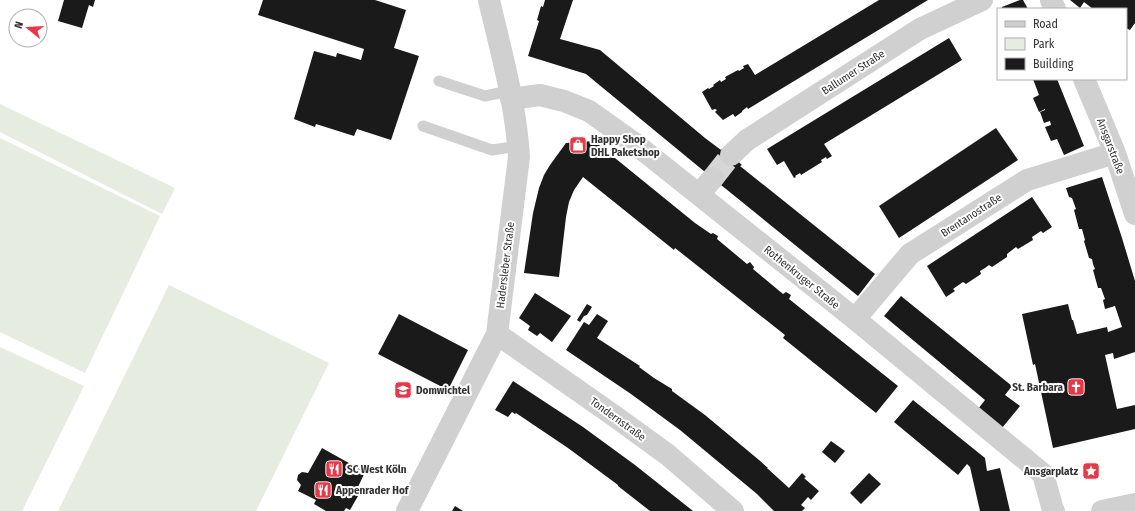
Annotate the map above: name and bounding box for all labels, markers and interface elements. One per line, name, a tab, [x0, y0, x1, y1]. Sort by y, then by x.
north arrow	[8, 8, 48, 48]
legend	[997, 8, 1127, 80]
text: Road	[1033, 17, 1058, 31]
text: N	[12, 20, 26, 30]
text: Park	[1033, 37, 1055, 51]
street label: Ballumer Straße	[819, 47, 887, 98]
text: Building	[1033, 57, 1074, 71]
street label: Ansgarstraße	[1094, 116, 1127, 176]
place label: Happy Shop DHL Paketshop	[591, 133, 660, 159]
shop icon: Happy Shop DHL Paketshop	[568, 135, 588, 155]
street label: Brentanostraße	[938, 191, 1004, 240]
street label: Hadersleber Straße	[494, 221, 517, 309]
street label: Rothenkruger Straße	[761, 243, 842, 312]
church icon: St. Barbara	[1066, 377, 1086, 397]
school or university icon: Domwichtel	[393, 380, 413, 400]
place label: St. Barbara	[1012, 381, 1064, 394]
place label: Domwichtel	[416, 384, 471, 397]
street label: Tondernstraße	[587, 395, 648, 444]
restaurant icon: SC West Köln	[324, 459, 344, 479]
place icon: Ansgarplatz	[1081, 461, 1101, 481]
place label: SC West Köln	[347, 463, 407, 476]
place label: Ansgarplatz	[1023, 465, 1078, 478]
restaurant icon: Appenrader Hof	[313, 480, 333, 500]
place label: Appenrader Hof	[335, 484, 410, 497]

